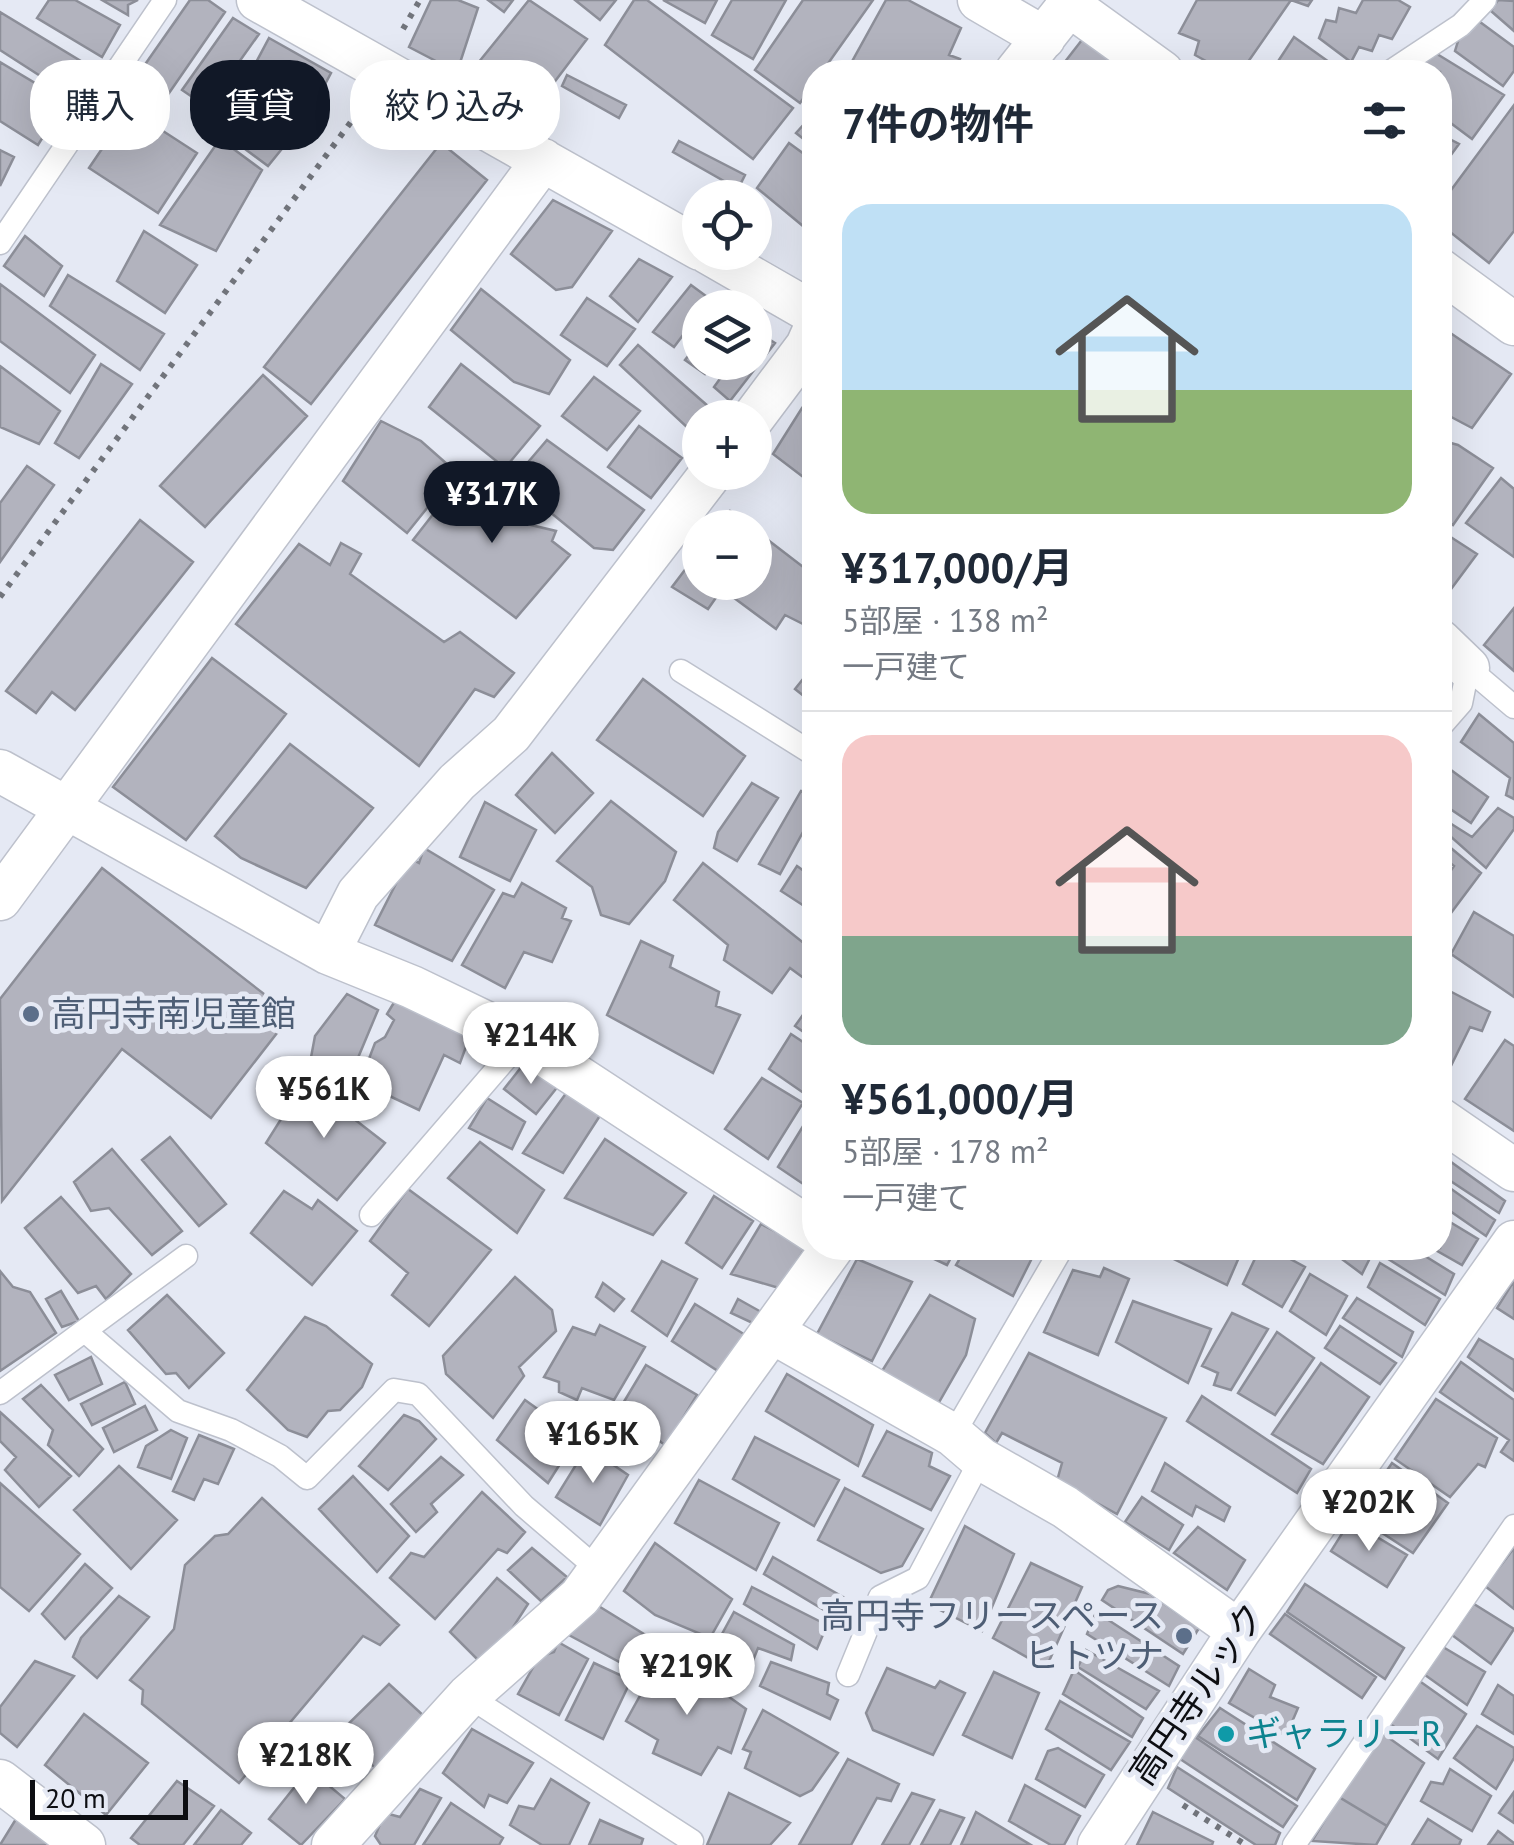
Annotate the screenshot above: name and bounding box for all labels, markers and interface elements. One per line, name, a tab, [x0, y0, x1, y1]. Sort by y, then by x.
chip: 購入	[30, 60, 170, 150]
chip: 賃貸	[190, 60, 330, 150]
chip: 絞り込み	[350, 60, 560, 150]
icon: filters	[1357, 93, 1412, 148]
text: 7件の物件	[842, 96, 1034, 151]
map controls	[682, 180, 772, 600]
button: locate	[682, 180, 772, 270]
icon: home	[1037, 269, 1217, 449]
button: layers	[682, 290, 772, 380]
button: +	[682, 400, 772, 490]
pin: ¥317K	[422, 461, 562, 546]
text: ¥317K	[446, 472, 538, 514]
button: −	[682, 510, 772, 600]
text: ¥317,000/月	[842, 540, 1073, 595]
text: 5部屋 · 138 m²	[842, 599, 1049, 641]
text: 一戸建て	[842, 645, 970, 687]
icon: home	[1037, 800, 1217, 980]
place label: 高円寺南児童館	[51, 990, 296, 1036]
pin: ¥214K	[461, 1002, 601, 1087]
marker: 高円寺南児童館	[20, 1003, 42, 1025]
text: ¥214K	[485, 1013, 577, 1055]
pin: ¥561K	[254, 1056, 394, 1141]
text: ¥561K	[278, 1067, 370, 1109]
text: ¥561,000/月	[842, 1071, 1078, 1126]
text: 5部屋 · 178 m²	[842, 1130, 1049, 1172]
text: 一戸建て	[842, 1176, 970, 1218]
pin: ¥165K	[523, 1401, 663, 1486]
text: ¥165K	[547, 1412, 639, 1454]
pin: ¥202K	[1299, 1469, 1439, 1554]
text: ¥202K	[1323, 1480, 1415, 1522]
place label: 高円寺フリースペース ヒトツナ	[820, 1592, 1164, 1678]
street label: 高円寺ルック	[1118, 1594, 1274, 1793]
marker: 高円寺フリースペース ヒトツナ	[1173, 1625, 1195, 1647]
pin: ¥219K	[617, 1633, 757, 1718]
text: ¥219K	[641, 1644, 733, 1686]
place label: ギャラリーR	[1246, 1710, 1442, 1756]
pin: ¥218K	[236, 1722, 376, 1807]
marker: ギャラリーR	[1215, 1723, 1237, 1745]
text: ¥218K	[260, 1733, 352, 1775]
scale bar	[30, 1775, 188, 1820]
text: 20 m	[45, 1779, 106, 1816]

